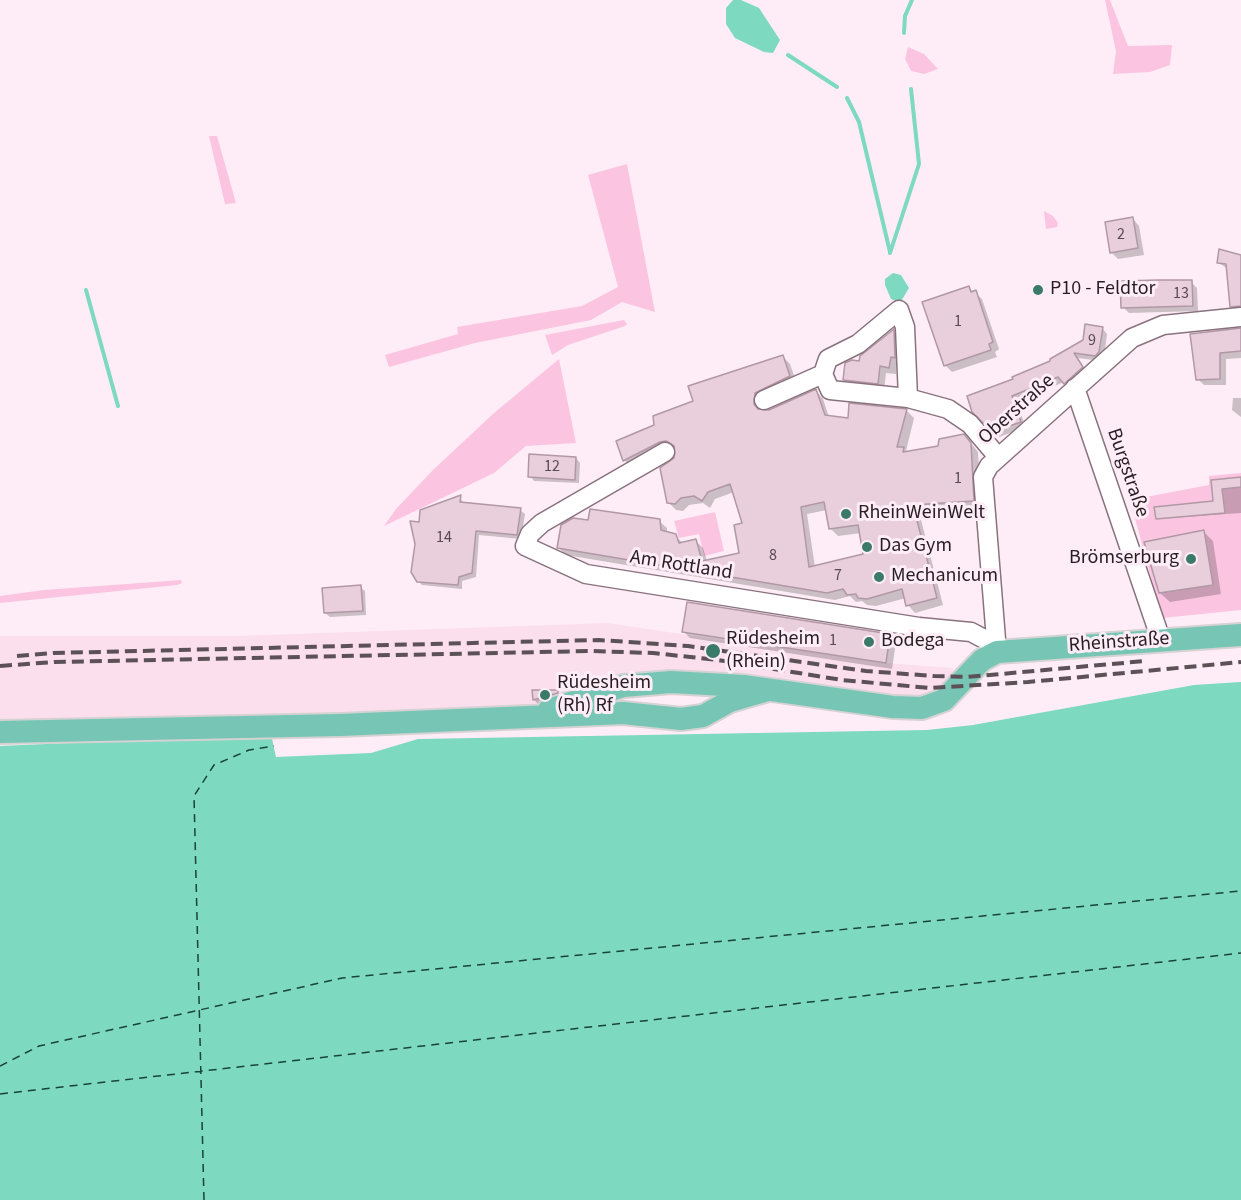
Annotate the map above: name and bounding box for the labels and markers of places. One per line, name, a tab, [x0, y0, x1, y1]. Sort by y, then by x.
place label: P10 - Feldtor	[1050, 278, 1155, 302]
marker: P10 - Feldtor	[1031, 283, 1045, 297]
place label: RheinWeinWelt	[858, 502, 985, 526]
marker: RheinWeinWelt	[839, 507, 853, 521]
place label: Das Gym	[879, 535, 952, 559]
marker: Das Gym	[860, 540, 874, 554]
place label: Brömserburg	[1069, 547, 1179, 571]
marker: Brömserburg	[1184, 552, 1198, 566]
place label: Mechanicum	[891, 565, 998, 589]
marker: Mechanicum	[872, 570, 886, 584]
place label: Rüdesheim (Rhein)	[726, 628, 820, 675]
place label: Bodega	[881, 630, 944, 654]
marker: Bodega	[862, 635, 876, 649]
marker: Rüdesheim (Rhein)	[704, 642, 722, 660]
place label: Rüdesheim (Rh) Rf	[557, 672, 651, 719]
marker: Rüdesheim (Rh) Rf	[538, 688, 552, 702]

